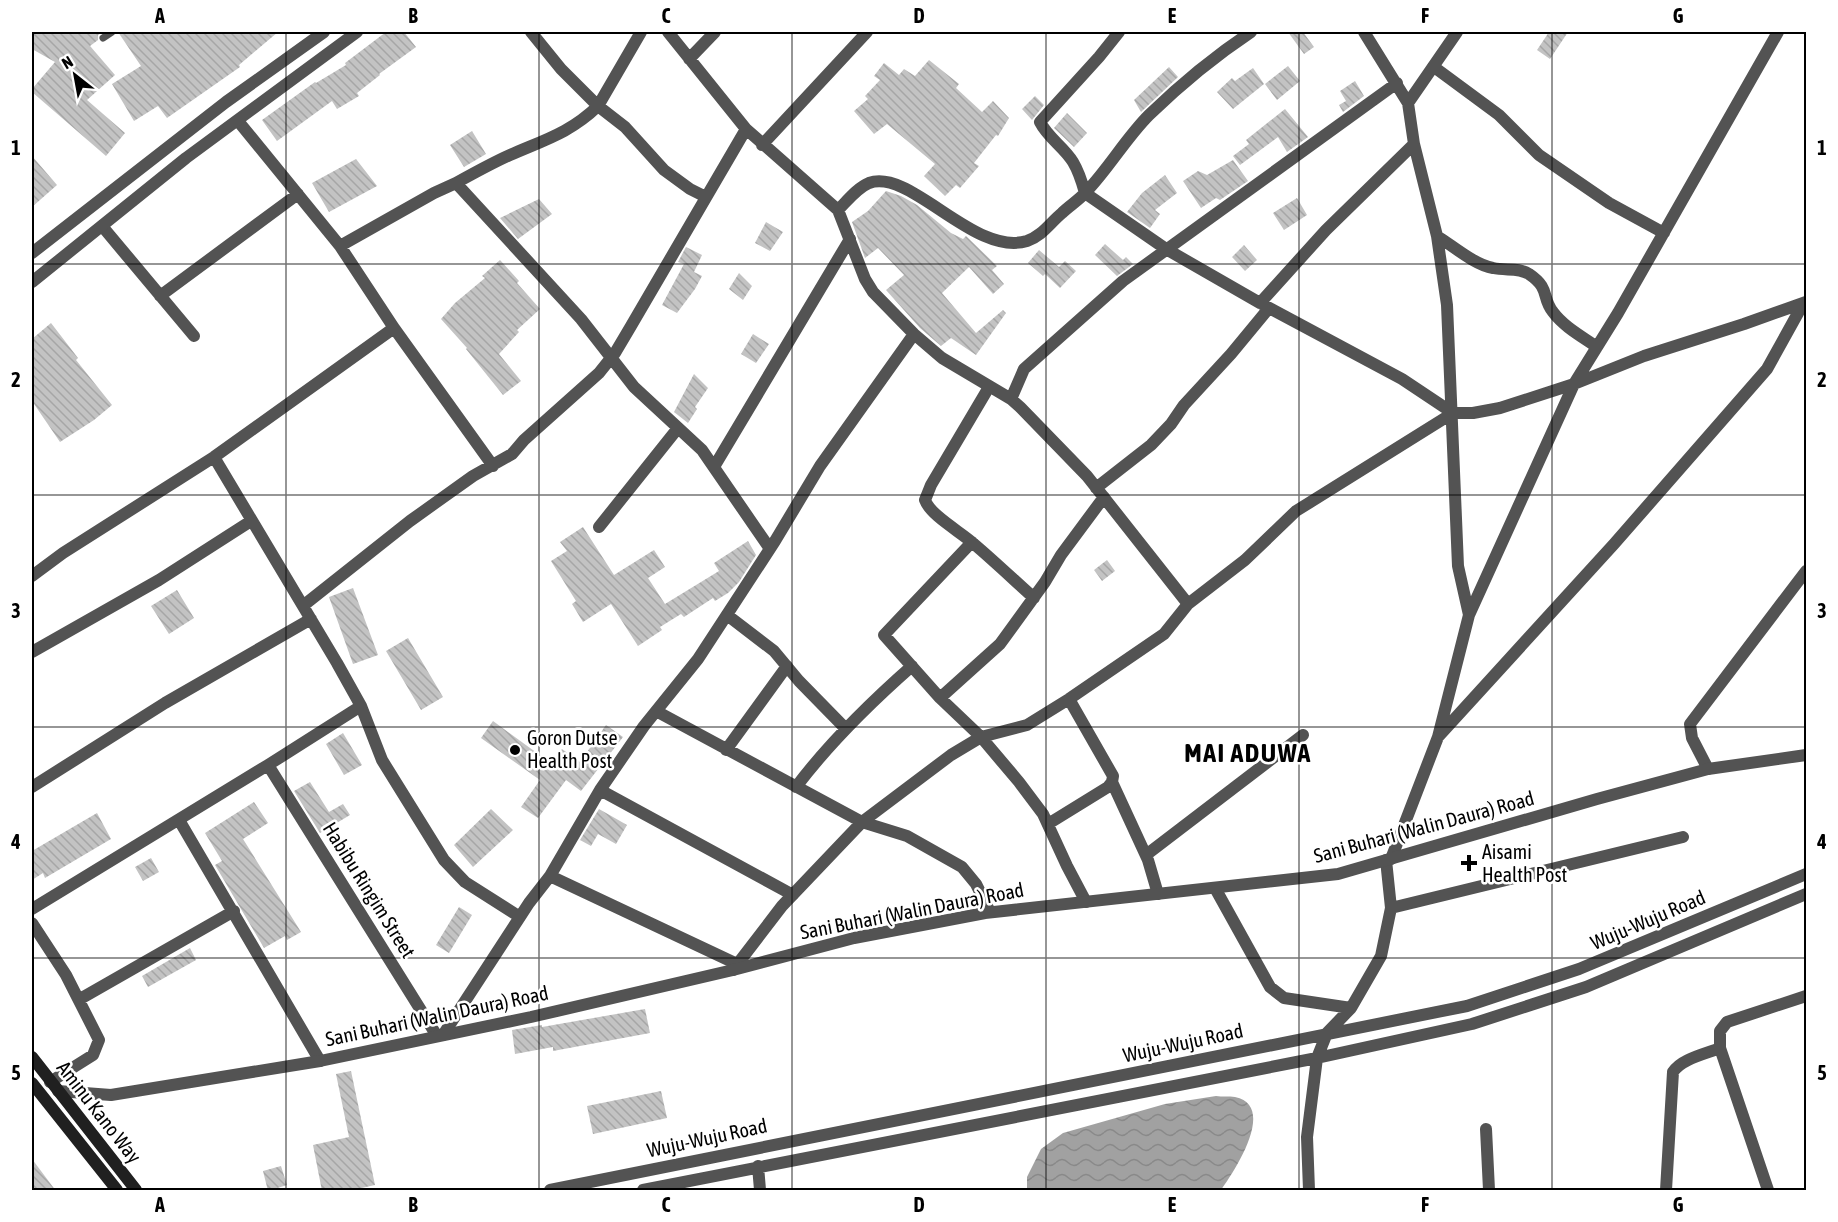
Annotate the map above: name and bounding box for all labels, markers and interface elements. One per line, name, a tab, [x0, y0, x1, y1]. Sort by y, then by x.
text: A	[154, 4, 165, 27]
text: B	[408, 4, 418, 27]
text: C	[662, 4, 671, 27]
text: D	[913, 4, 925, 27]
text: E	[1168, 4, 1177, 27]
text: F	[1421, 4, 1429, 27]
text: G	[1673, 4, 1684, 27]
north arrow	[45, 45, 105, 105]
text: N	[59, 52, 76, 72]
text: 1	[11, 136, 21, 159]
text: 1	[1817, 136, 1827, 159]
text: 2	[11, 368, 21, 391]
text: 2	[1817, 368, 1827, 391]
text: 3	[11, 599, 21, 622]
text: 3	[1817, 599, 1827, 622]
place label: Goron Dutse Health Post	[527, 726, 618, 772]
district label: MAI ADUWA	[1184, 738, 1312, 768]
marker: Goron Dutse Health Post	[508, 743, 522, 757]
street label: Sani Buhari (Walin Daura) Road	[1311, 786, 1537, 867]
street label: Habibu Ringim Street	[318, 818, 420, 962]
text: 4	[10, 830, 21, 853]
text: 4	[1816, 830, 1827, 853]
place label: Aisami Health Post	[1482, 840, 1568, 886]
marker: Aisami Health Post	[1460, 854, 1478, 872]
street label: Sani Buhari (Walin Daura) Road	[798, 878, 1026, 943]
street label: Wuju-Wuju Road	[1587, 885, 1709, 954]
street label: Sani Buhari (Walin Daura) Road	[323, 981, 550, 1050]
street label: Wuju-Wuju Road	[1121, 1019, 1245, 1066]
street label: Aminu Kano Way	[53, 1056, 146, 1167]
text: 5	[11, 1061, 21, 1084]
text: 5	[1817, 1061, 1827, 1084]
street label: Wuju-Wuju Road	[645, 1114, 769, 1161]
text: A	[154, 1193, 165, 1216]
text: B	[408, 1193, 418, 1216]
text: C	[662, 1193, 671, 1216]
text: D	[913, 1193, 925, 1216]
text: E	[1168, 1193, 1177, 1216]
text: F	[1421, 1193, 1429, 1216]
text: G	[1673, 1193, 1684, 1216]

